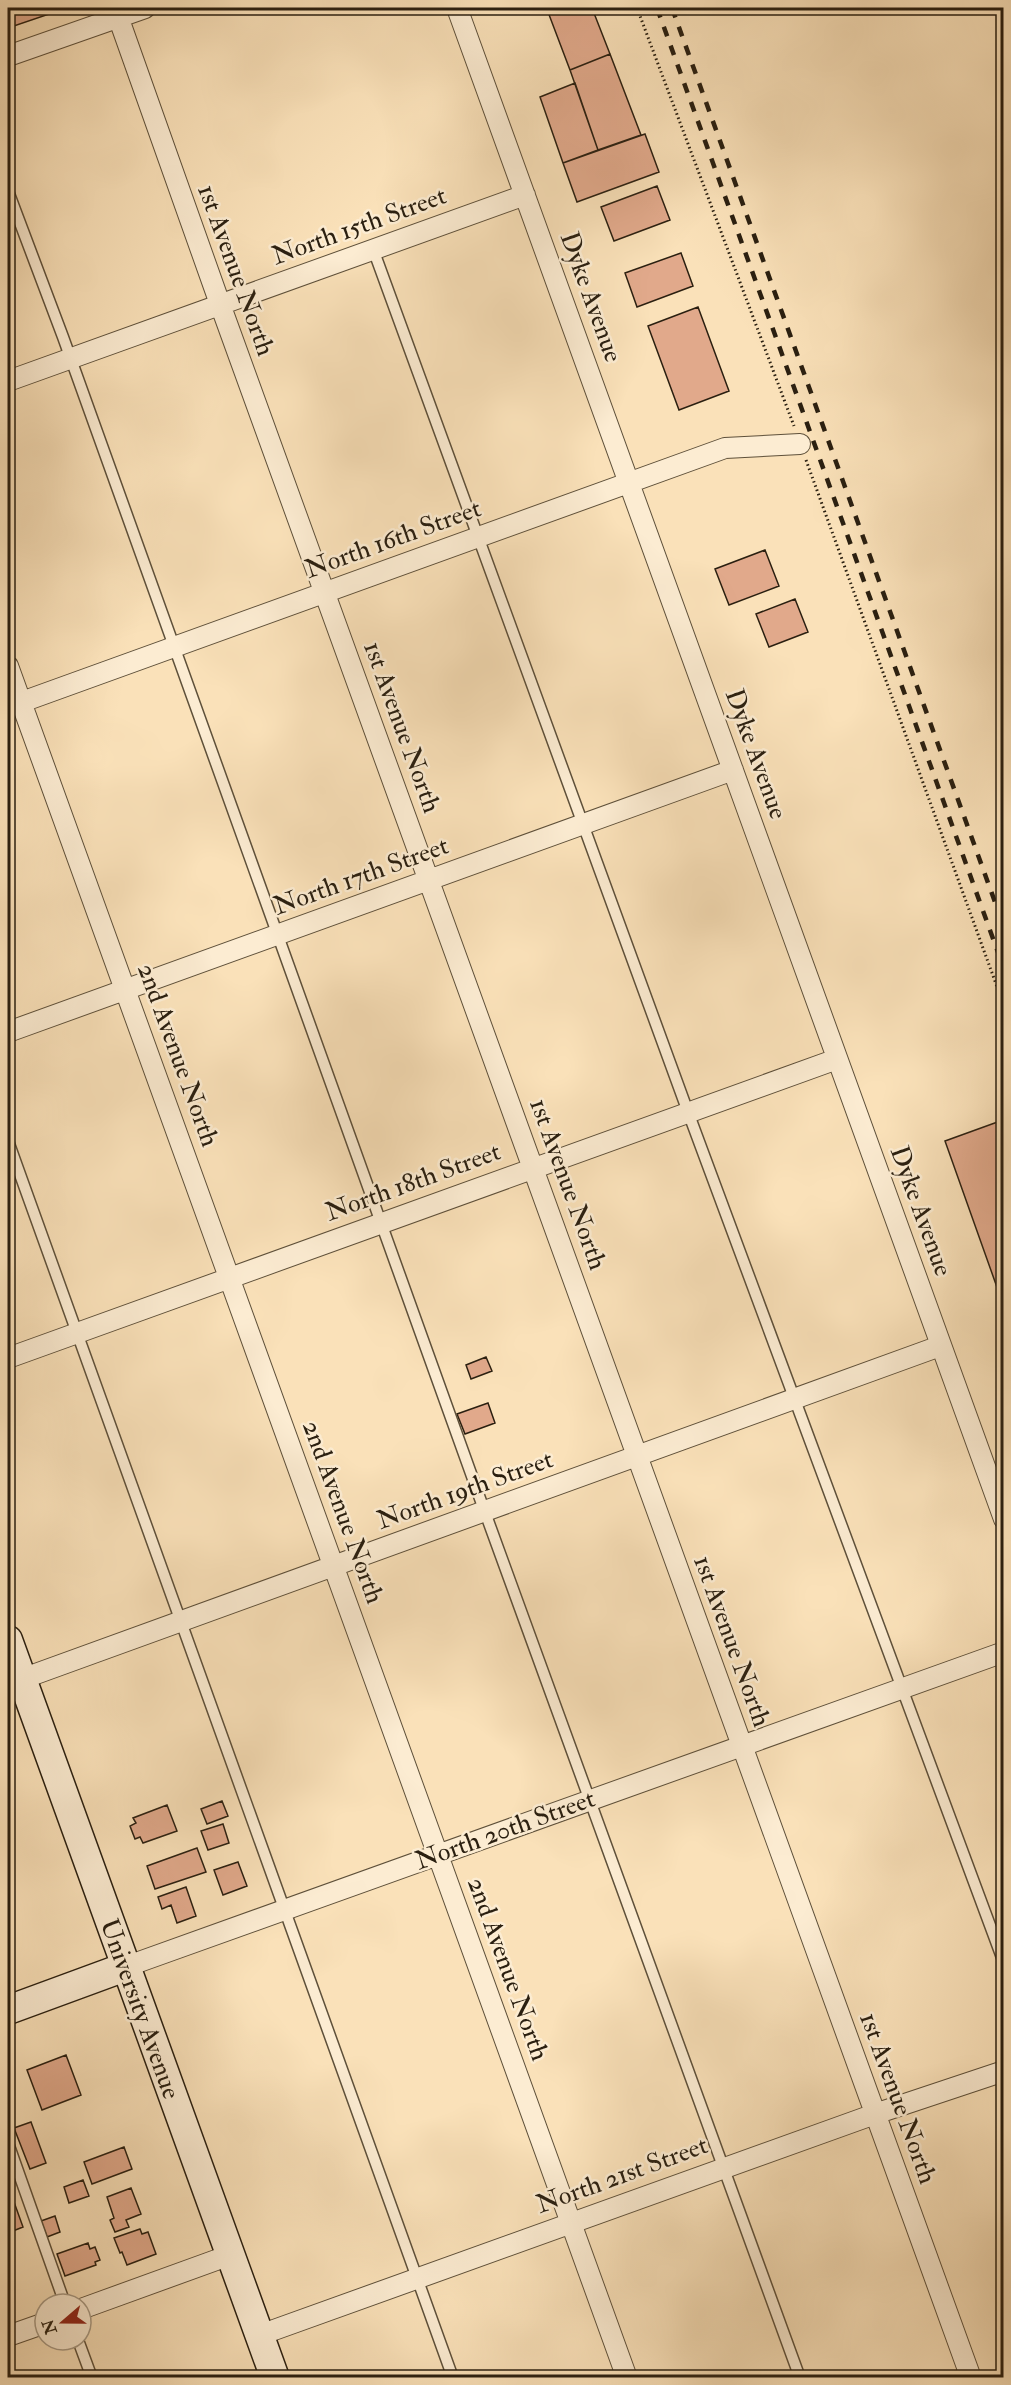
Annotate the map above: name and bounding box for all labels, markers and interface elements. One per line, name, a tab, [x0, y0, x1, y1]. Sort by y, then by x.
street label: 1st Avenue North	[190, 180, 282, 360]
street label: North 15th Street	[267, 180, 451, 272]
street label: Dyke Avenue	[553, 227, 629, 367]
street label: North 16th Street	[301, 492, 485, 586]
street label: 1st Avenue North	[356, 637, 448, 817]
street label: Dyke Avenue	[718, 684, 794, 824]
street label: North 17th Street	[269, 830, 453, 922]
street label: 2nd Avenue North	[130, 959, 226, 1151]
street label: 1st Avenue North	[522, 1094, 614, 1274]
street label: North 18th Street	[321, 1135, 505, 1229]
street label: Dyke Avenue	[883, 1141, 959, 1281]
street label: 2nd Avenue North	[295, 1416, 391, 1608]
street label: North 19th Street	[373, 1443, 557, 1537]
street label: 1st Avenue North	[686, 1551, 778, 1731]
street label: North 20th Street	[411, 1783, 599, 1877]
street label: 2nd Avenue North	[460, 1873, 556, 2065]
street label: University Avenue	[93, 1915, 187, 2103]
street label: 1st Avenue North	[852, 2008, 944, 2188]
street label: North 21st Street	[532, 2129, 712, 2221]
north arrow	[33, 2292, 93, 2352]
text: N	[38, 2316, 62, 2338]

